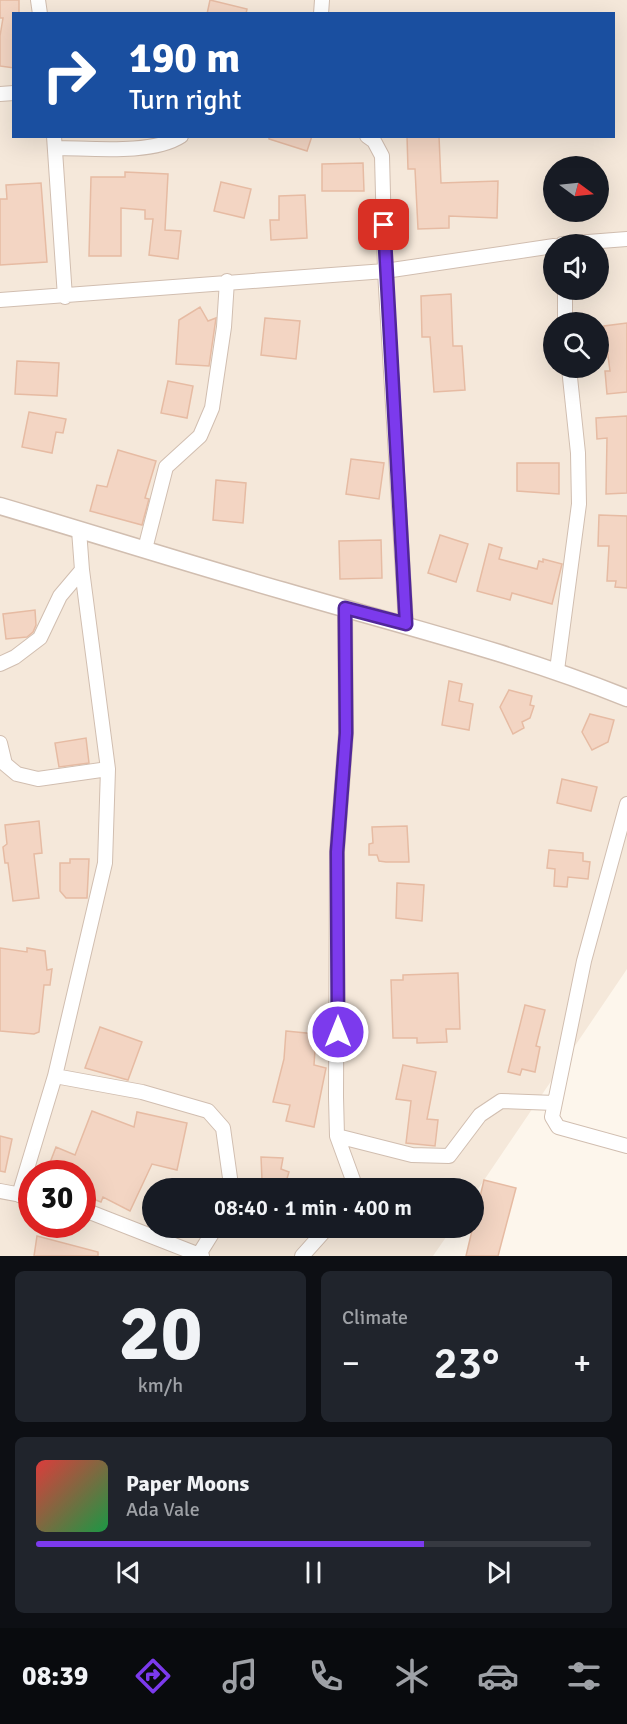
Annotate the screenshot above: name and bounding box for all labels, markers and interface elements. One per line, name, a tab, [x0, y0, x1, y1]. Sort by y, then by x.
text: 190 m	[129, 33, 240, 84]
icon: right	[30, 36, 108, 114]
text: Turn right	[129, 84, 242, 117]
north arrow	[543, 156, 609, 222]
map controls	[543, 156, 609, 378]
pin	[358, 199, 409, 250]
icon: arrive	[367, 208, 400, 241]
button: sound	[543, 234, 609, 300]
button: search	[543, 312, 609, 378]
position arrow	[306, 1000, 370, 1064]
speed limit sign: 30	[18, 1160, 96, 1238]
text: 08:40 · 1 min · 400 m	[214, 1194, 412, 1221]
text: 20	[118, 1286, 203, 1382]
text: Climate	[342, 1305, 408, 1330]
text: 23°	[434, 1336, 499, 1391]
text: −	[342, 1343, 360, 1384]
text: +	[573, 1343, 591, 1384]
text: km/h	[138, 1373, 183, 1398]
text: Paper Moons	[126, 1470, 249, 1497]
text: Ada Vale	[126, 1497, 200, 1522]
icon: previous	[112, 1556, 145, 1589]
icon: pause	[297, 1556, 330, 1589]
icon: next	[482, 1556, 515, 1589]
icon: directions	[132, 1655, 174, 1697]
icon: music	[219, 1655, 261, 1697]
icon: phone	[305, 1655, 347, 1697]
icon: climate	[391, 1655, 433, 1697]
icon: car	[477, 1655, 519, 1697]
icon: filters	[563, 1655, 605, 1697]
text: 08:39	[22, 1660, 88, 1693]

